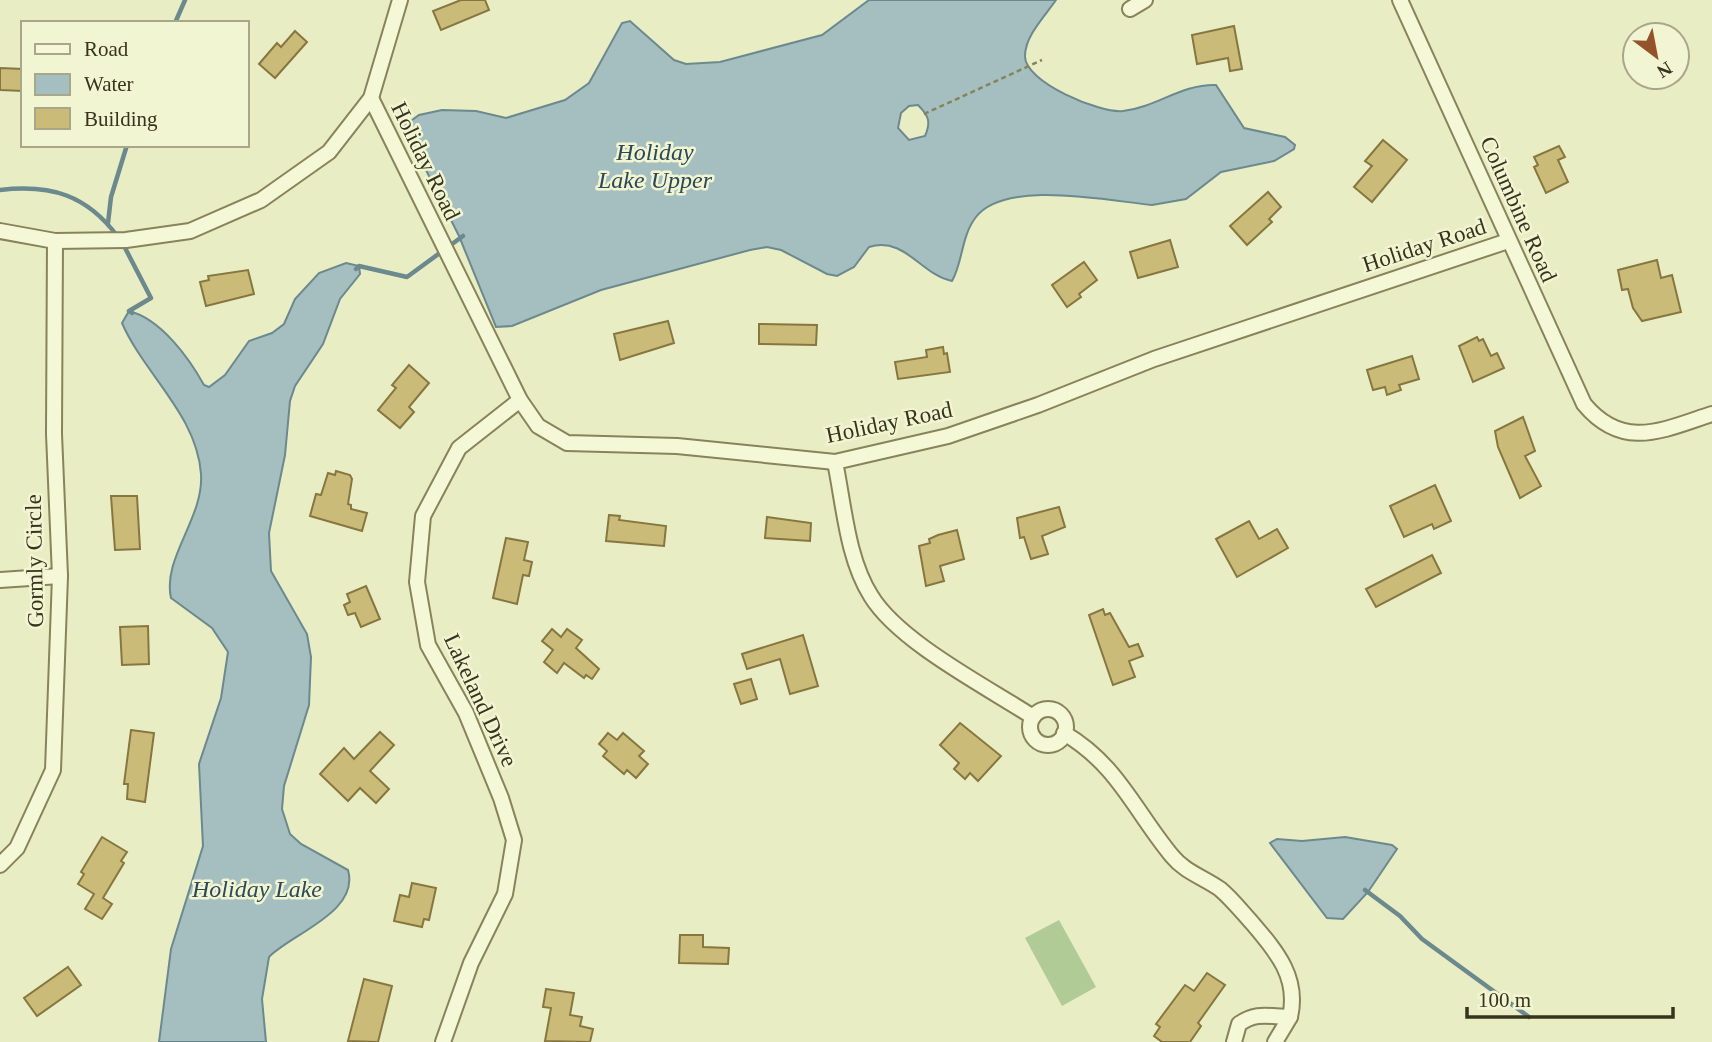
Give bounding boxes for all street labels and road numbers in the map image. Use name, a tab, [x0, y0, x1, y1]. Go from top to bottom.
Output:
street label: Holiday Road	[386, 98, 465, 225]
street label: Columbine Road	[1475, 133, 1562, 286]
street label: Holiday Road	[1359, 214, 1490, 277]
street label: Holiday Road	[824, 397, 955, 448]
street label: Gormly Circle	[21, 494, 48, 628]
street label: Lakeland Drive	[439, 630, 522, 771]

